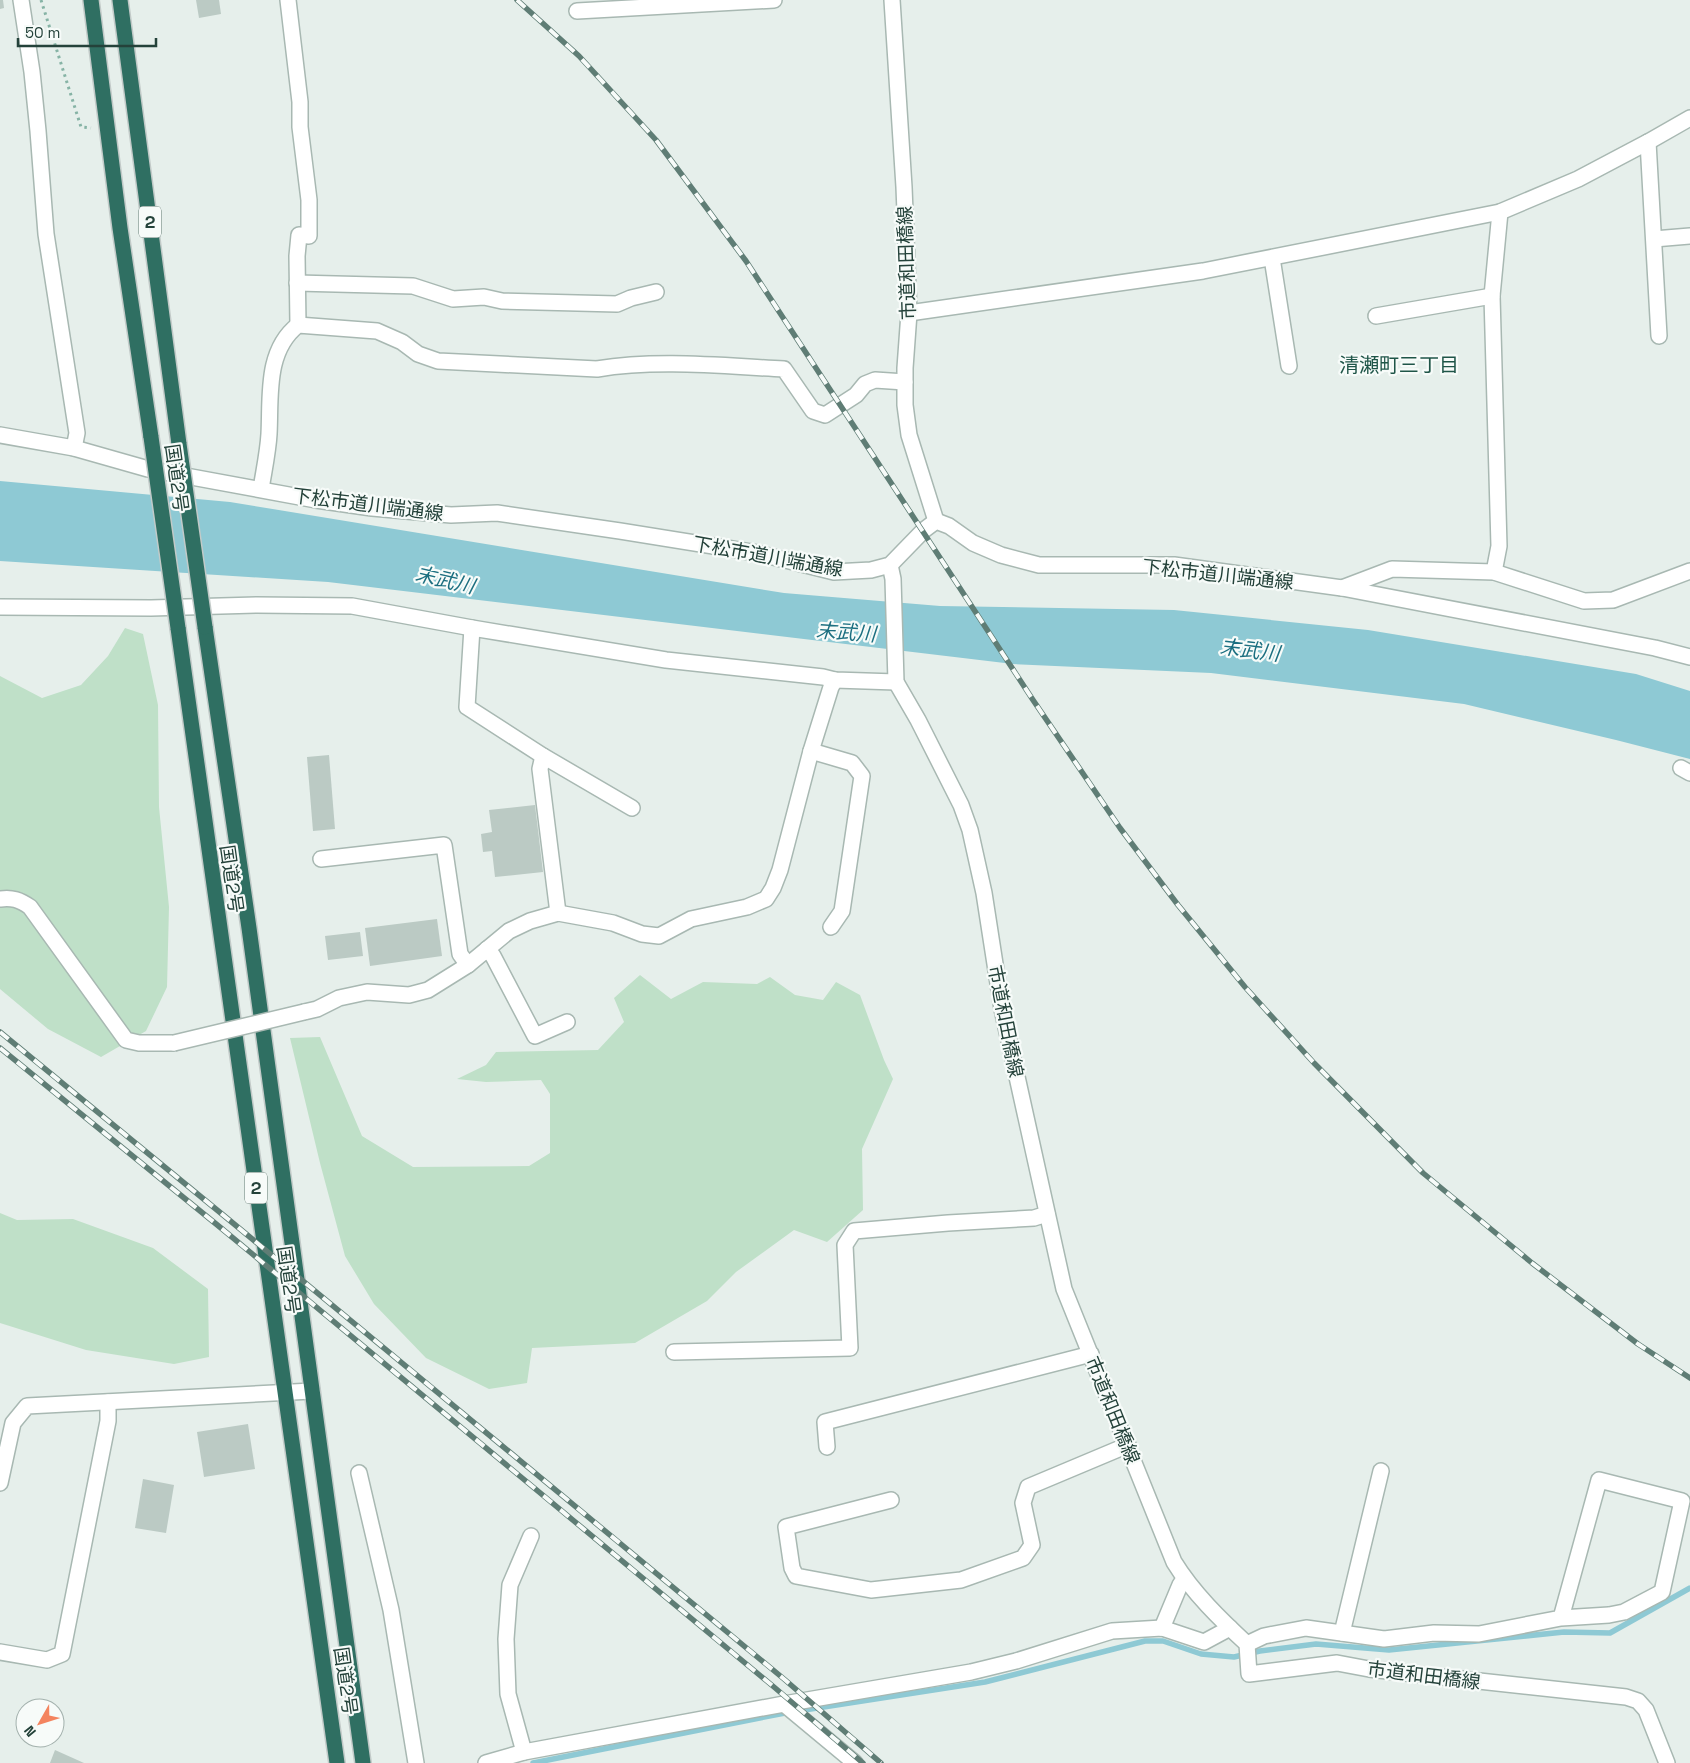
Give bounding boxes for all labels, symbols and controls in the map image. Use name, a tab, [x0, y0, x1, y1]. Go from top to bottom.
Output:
scale bar	[18, 15, 155, 47]
text: 50 m	[25, 23, 60, 42]
road number: 2	[139, 206, 161, 238]
street label: 市道和田橋線	[892, 206, 921, 320]
district label: 清瀬町三丁目	[1339, 352, 1459, 378]
street label: 国道2号	[159, 442, 194, 514]
street label: 下松市道川端通線	[291, 483, 445, 526]
street label: 下松市道川端通線	[691, 531, 845, 582]
street label: 下松市道川端通線	[1141, 554, 1295, 595]
water label: 末武川	[413, 561, 479, 600]
water label: 末武川	[815, 617, 879, 647]
water label: 末武川	[1219, 633, 1283, 667]
street label: 国道2号	[214, 843, 249, 915]
street label: 市道和田橋線	[982, 963, 1029, 1079]
road number: 2	[245, 1172, 267, 1204]
street label: 国道2号	[271, 1244, 306, 1316]
street label: 市道和田橋線	[1080, 1353, 1145, 1468]
street label: 国道2号	[328, 1645, 363, 1717]
street label: 市道和田橋線	[1366, 1656, 1482, 1695]
north arrow	[15, 1698, 65, 1748]
text: N	[20, 1722, 40, 1740]

